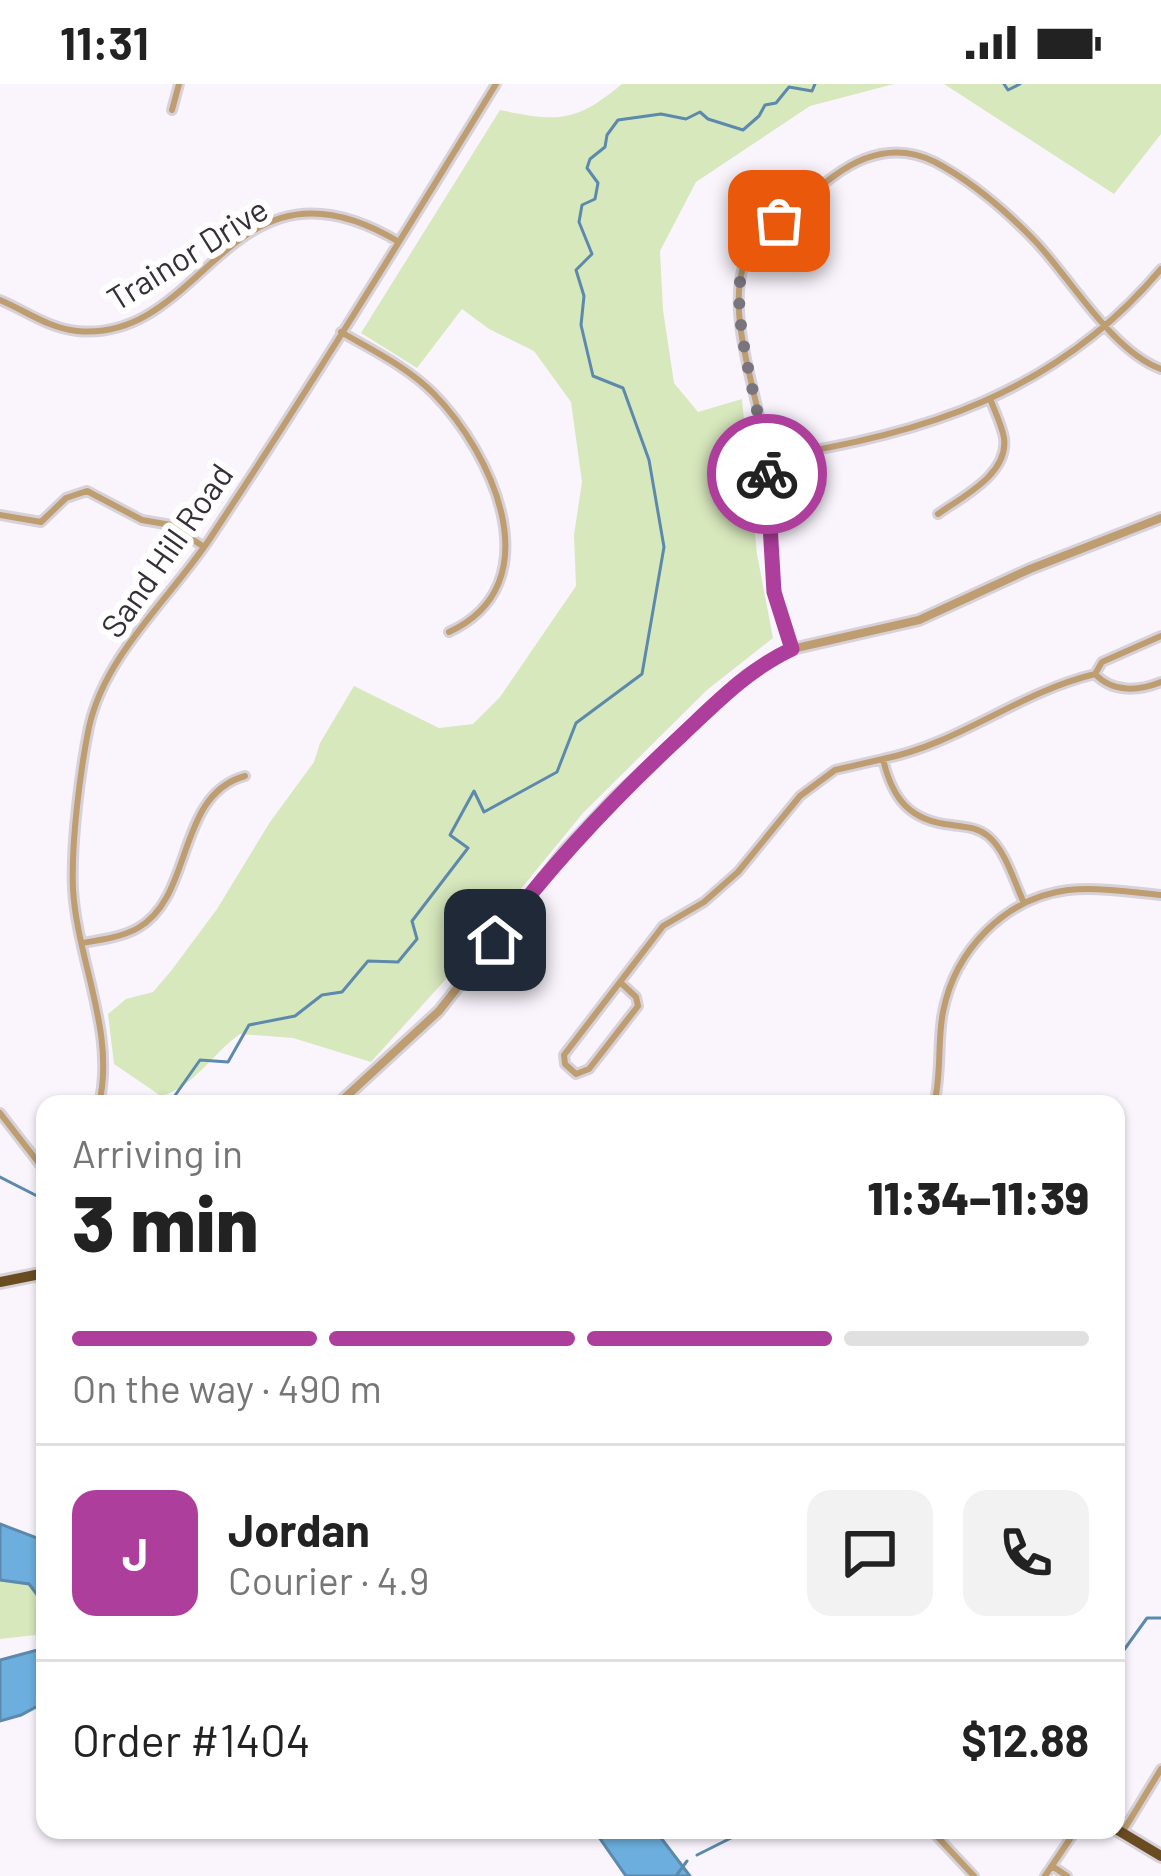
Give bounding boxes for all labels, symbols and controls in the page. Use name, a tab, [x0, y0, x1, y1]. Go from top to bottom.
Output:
text: 11:31	[60, 15, 149, 69]
pin	[728, 170, 830, 272]
street label: Trainor Drive	[99, 188, 275, 318]
icon: bag	[746, 188, 812, 254]
courier	[707, 414, 827, 534]
icon: bike	[734, 441, 800, 507]
street label: Sand Hill Road	[91, 455, 241, 645]
pin	[444, 889, 546, 991]
icon: home	[462, 907, 528, 973]
text: Arriving in	[72, 1129, 243, 1176]
text: 11:34–11:39	[867, 1170, 1089, 1224]
text: 3 min	[72, 1174, 259, 1268]
text: On the way · 490 m	[72, 1364, 382, 1411]
button: chat	[807, 1490, 933, 1616]
button: phone	[963, 1490, 1089, 1616]
text: Jordan	[228, 1502, 370, 1556]
text: J	[122, 1526, 148, 1580]
text: Courier · 4.9	[228, 1556, 429, 1603]
text: Order #1404	[72, 1712, 311, 1766]
text: $12.88	[961, 1712, 1089, 1766]

